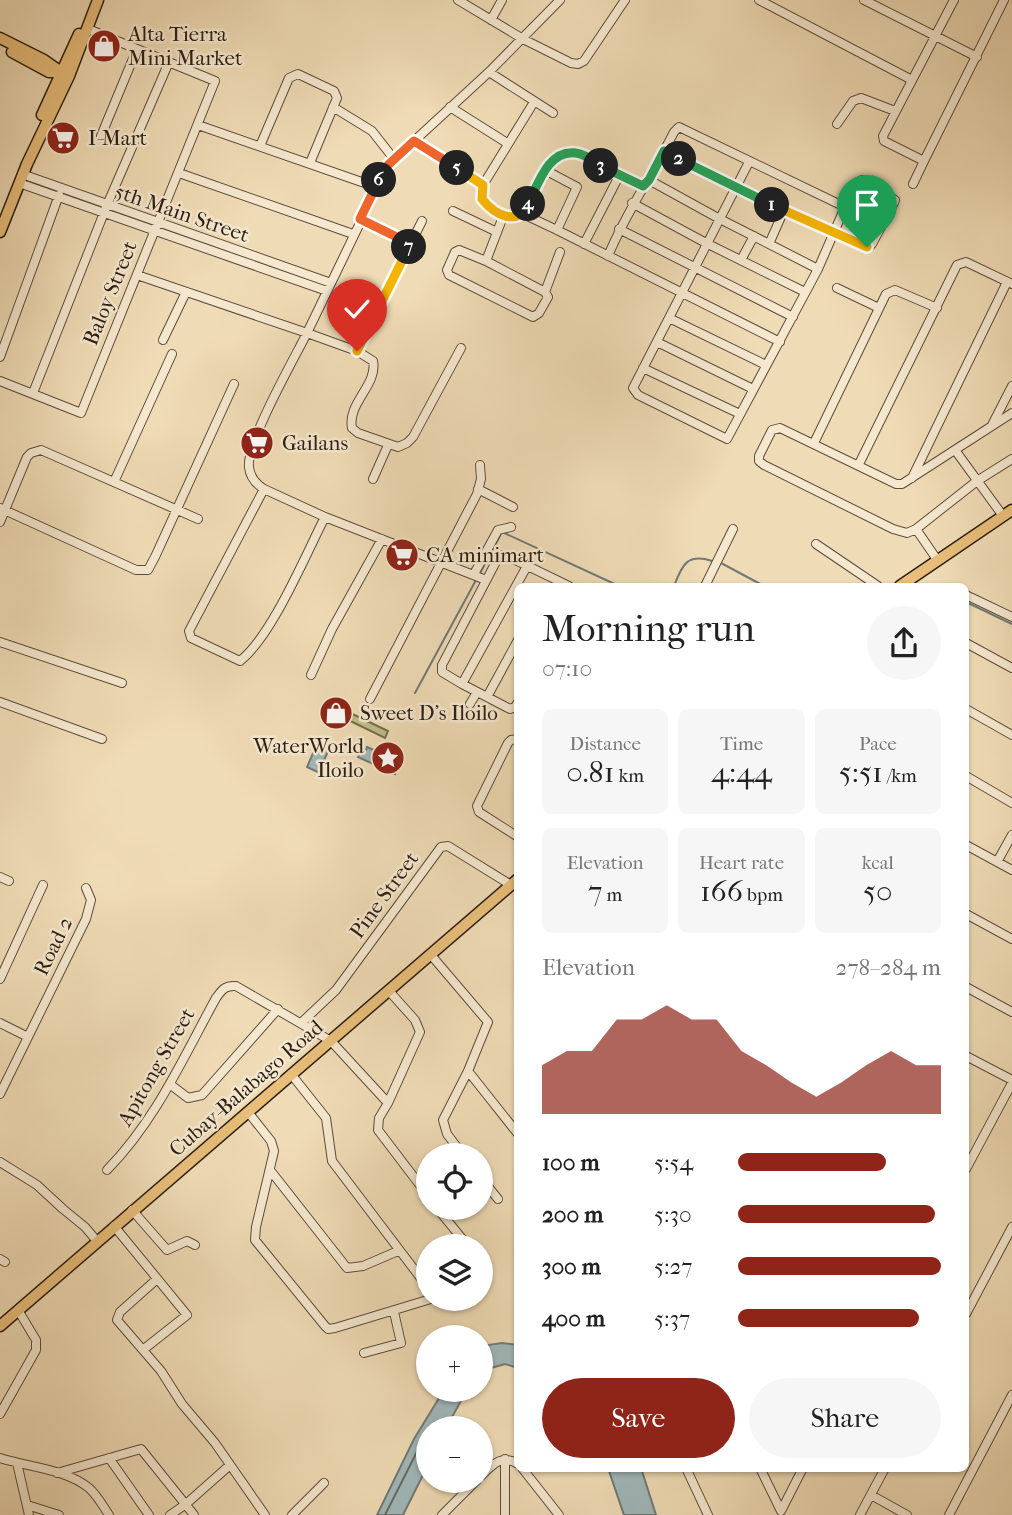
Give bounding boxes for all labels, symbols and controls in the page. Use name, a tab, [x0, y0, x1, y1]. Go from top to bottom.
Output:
place label: Alta Tierra Mini Market	[127, 22, 243, 70]
shop icon: Alta Tierra Mini Market	[85, 27, 123, 65]
supermarket icon: I-Mart	[44, 119, 82, 157]
place label: I-Mart	[88, 126, 148, 150]
pin: 2	[662, 142, 696, 176]
text: 2	[674, 147, 683, 169]
pin: 3	[584, 148, 618, 184]
pin: 5	[440, 150, 475, 186]
text: 3	[597, 154, 604, 176]
text: 5	[452, 156, 461, 178]
pin: 6	[362, 162, 396, 198]
text: 6	[373, 168, 384, 190]
pin	[837, 175, 897, 247]
street label: 5th Main Street	[112, 179, 253, 247]
pin: 4	[510, 186, 546, 222]
icon: arrive	[848, 186, 886, 224]
pin: 1	[754, 188, 790, 222]
text: 4	[522, 192, 533, 214]
text: 1	[768, 193, 775, 215]
pin: 7	[392, 230, 426, 264]
text: 7	[404, 235, 413, 257]
street label: Baloy Street	[78, 237, 142, 349]
pin	[327, 279, 387, 351]
icon: check	[338, 290, 376, 328]
supermarket icon: Gailans	[238, 424, 276, 462]
place label: Gailans	[282, 431, 348, 455]
supermarket icon: CA minimart	[383, 536, 421, 574]
place label: CA minimart	[426, 543, 545, 567]
text: Morning run	[542, 606, 755, 651]
button: share	[867, 606, 941, 680]
text: 07:10	[542, 655, 592, 682]
shop icon: Sweet D's Iloilo	[317, 694, 355, 732]
place label: Sweet D's Iloilo	[360, 701, 498, 725]
text: Distance	[569, 733, 641, 755]
text: Time	[720, 733, 763, 755]
text: Pace	[859, 733, 897, 755]
place label: WaterWorld Iloilo	[252, 734, 365, 782]
place icon: WaterWorld Iloilo	[369, 739, 407, 777]
text: 0.81	[566, 755, 614, 790]
text: 4:44	[711, 755, 772, 790]
text: 5:51	[839, 755, 883, 790]
text: km	[614, 765, 644, 787]
text: /km	[883, 765, 917, 787]
street label: Pine Street	[345, 847, 424, 943]
text: Elevation	[567, 852, 644, 874]
text: Heart rate	[699, 852, 784, 874]
text: kcal	[862, 852, 894, 874]
text: 7	[588, 874, 602, 909]
text: 166	[700, 874, 743, 909]
text: 50	[863, 874, 893, 909]
text: m	[602, 884, 622, 906]
text: bpm	[743, 884, 783, 906]
street label: Road 2	[29, 913, 77, 979]
text: Elevation	[542, 954, 635, 981]
text: 278–284 m	[836, 954, 941, 981]
street label: Apitong Street	[112, 1003, 200, 1131]
street label: Cubay-Balabago Road	[164, 1014, 328, 1161]
map controls	[416, 1143, 493, 1493]
button: locate	[416, 1143, 493, 1220]
text: 100 m	[542, 1149, 600, 1176]
text: 5:54	[654, 1149, 693, 1176]
text: 200 m	[542, 1201, 603, 1228]
text: 5:30	[654, 1201, 692, 1228]
button: layers	[416, 1234, 493, 1311]
text: 300 m	[542, 1253, 601, 1280]
text: 5:27	[654, 1253, 692, 1280]
text: 400 m	[542, 1305, 605, 1332]
text: 5:37	[654, 1305, 690, 1332]
button: +	[416, 1325, 493, 1402]
button: Save	[542, 1378, 735, 1458]
button: Share	[749, 1378, 941, 1458]
button: −	[416, 1416, 493, 1493]

